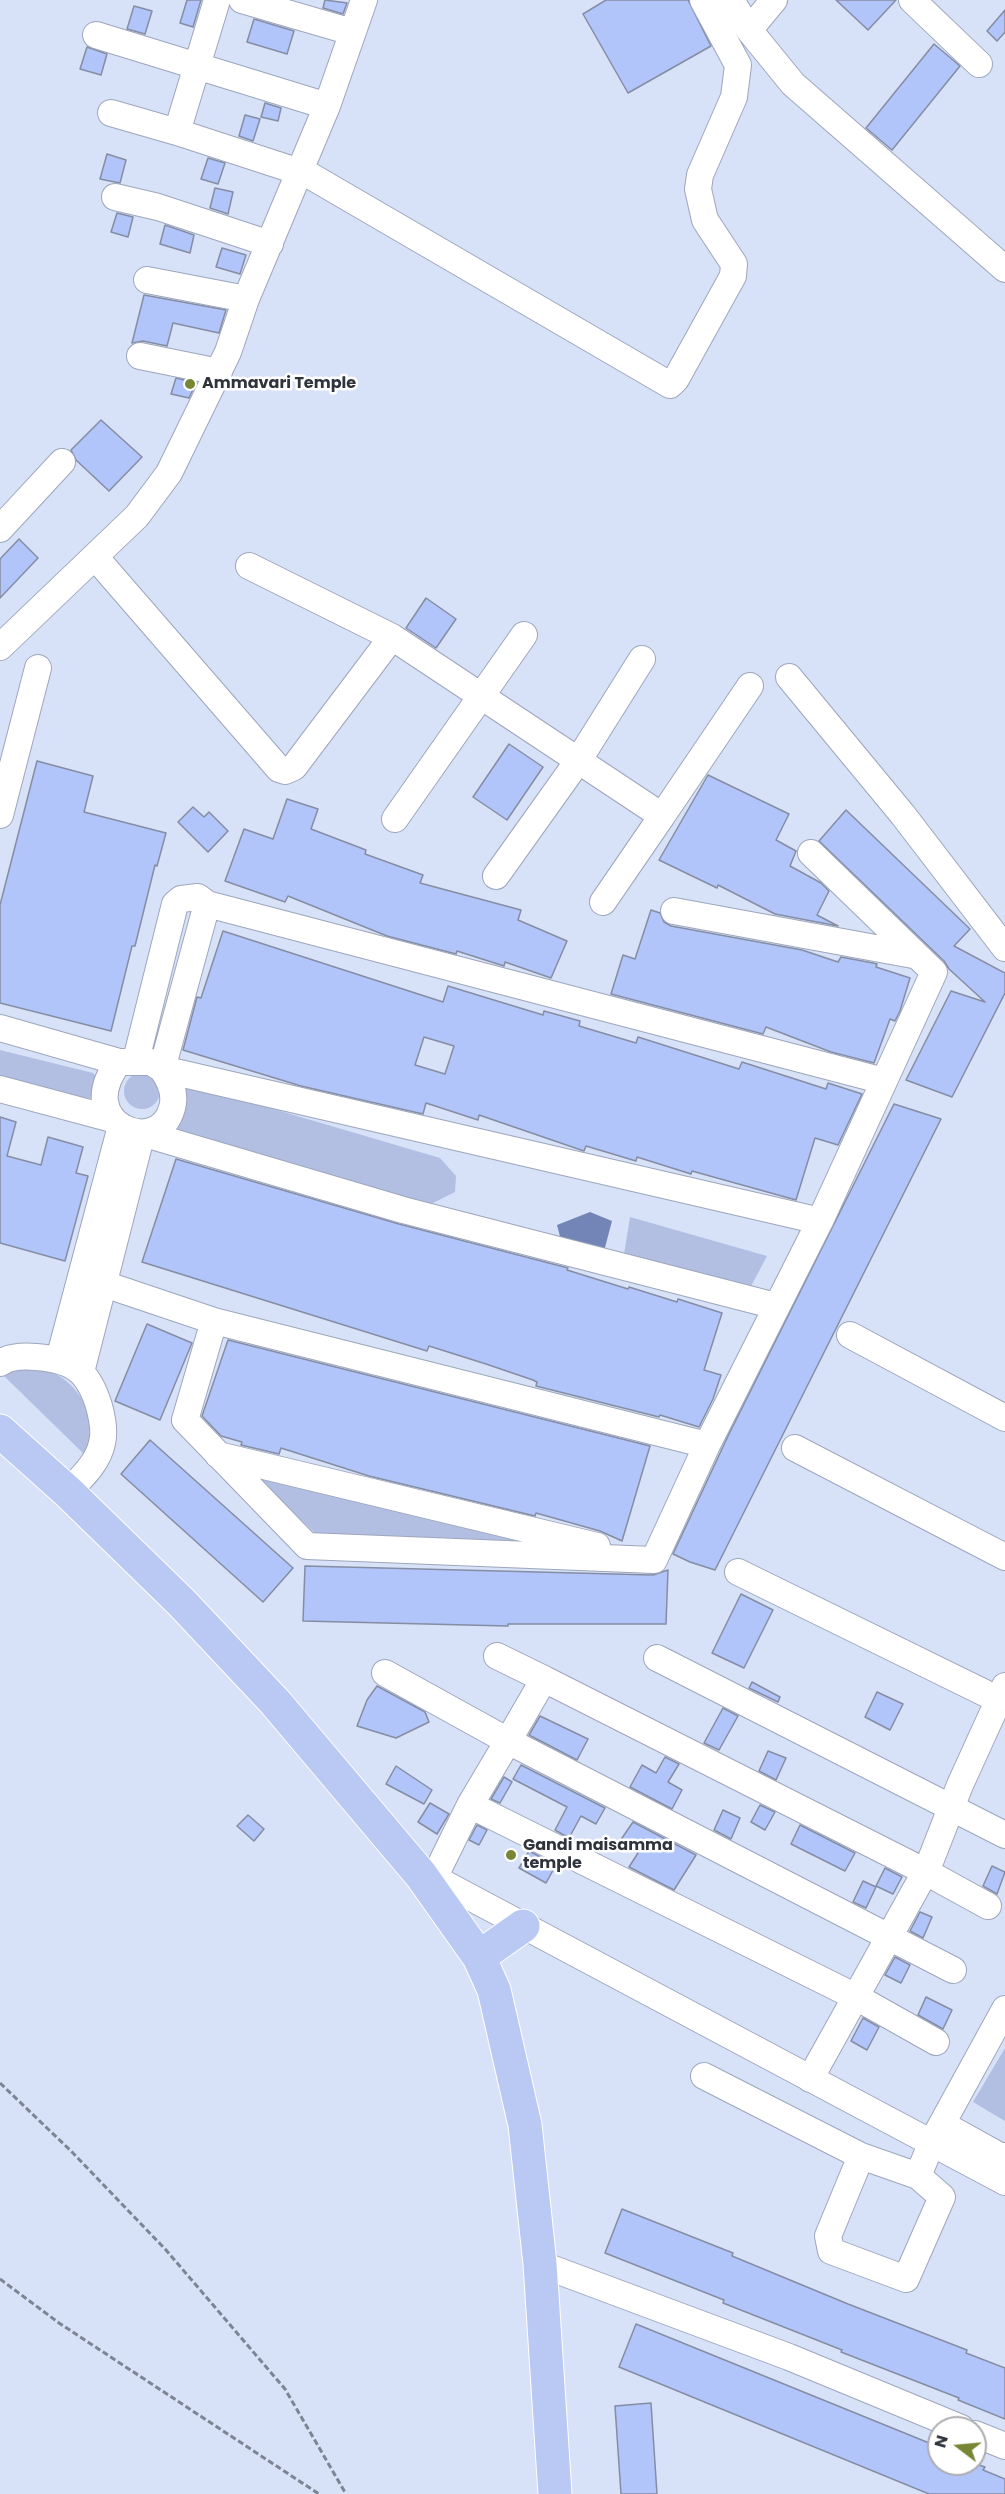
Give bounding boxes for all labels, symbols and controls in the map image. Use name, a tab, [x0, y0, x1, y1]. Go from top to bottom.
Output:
place label: Ammavari Temple	[202, 374, 356, 394]
marker: Ammavari Temple	[183, 377, 197, 391]
place label: Gandi maisamma temple	[523, 1836, 673, 1874]
marker: Gandi maisamma temple	[504, 1848, 518, 1862]
north arrow	[927, 2416, 987, 2476]
text: N	[928, 2432, 954, 2450]

